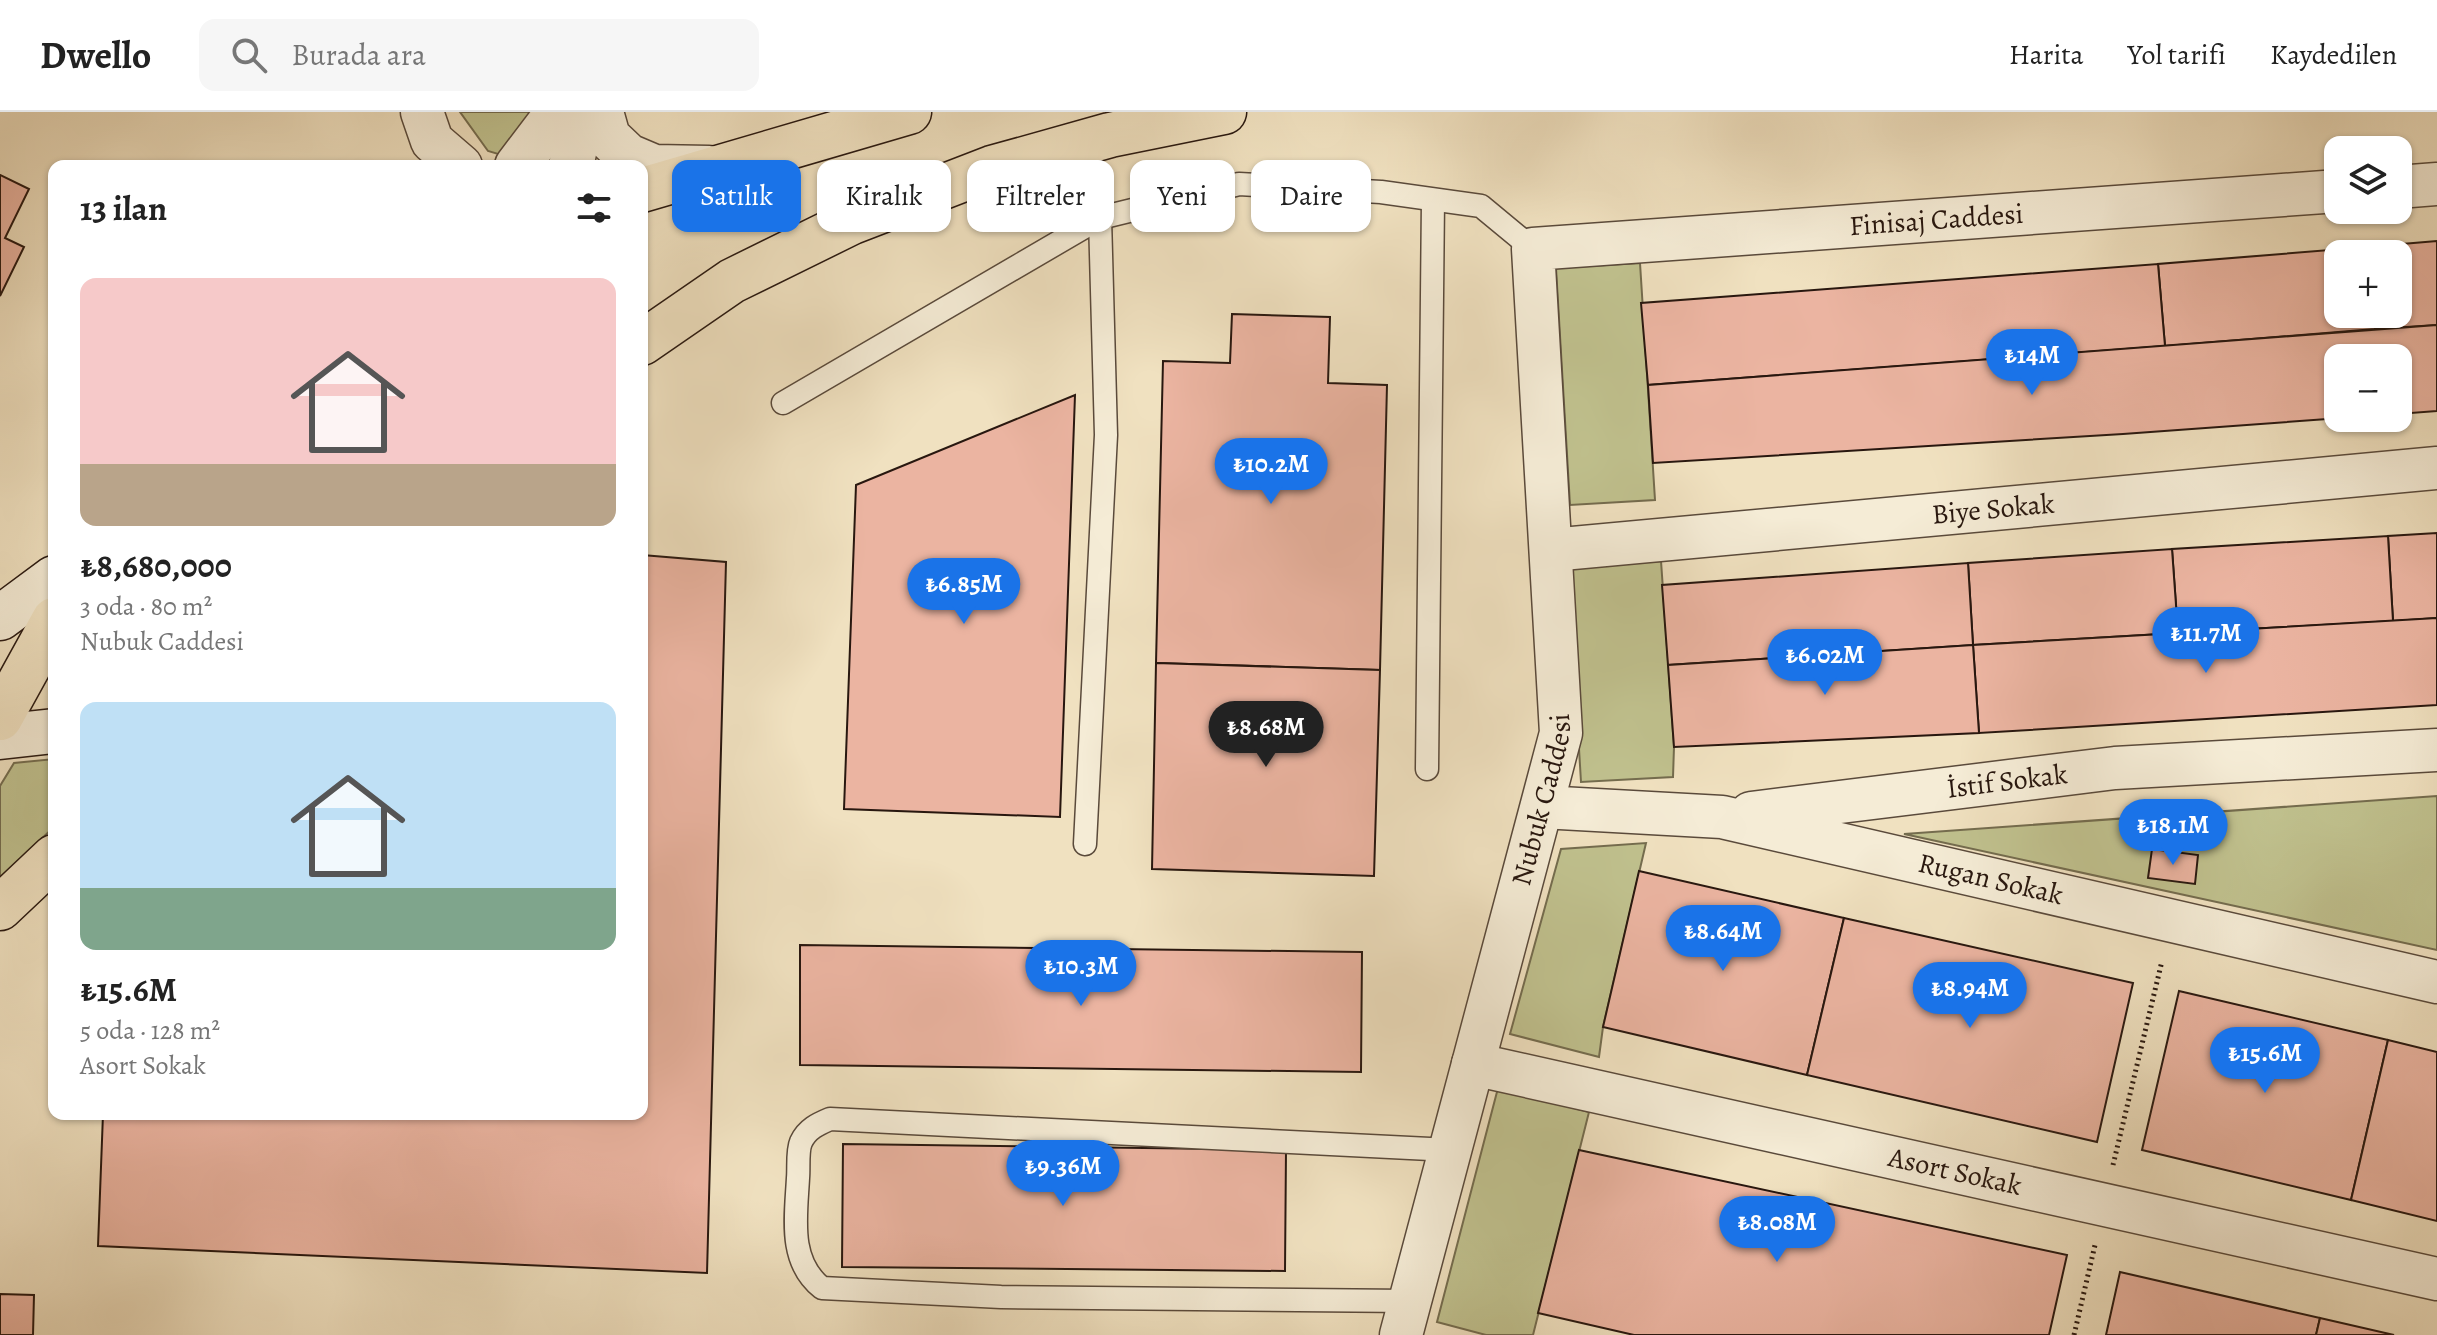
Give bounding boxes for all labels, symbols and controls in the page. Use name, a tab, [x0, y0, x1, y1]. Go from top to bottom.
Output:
search box	[199, 19, 759, 91]
text: Dwello	[40, 29, 151, 81]
icon: search	[227, 33, 271, 77]
text: Burada ara	[291, 35, 426, 75]
text: Harita	[2009, 36, 2084, 74]
text: Yol tarifi	[2128, 36, 2226, 74]
text: Kaydedilen	[2270, 36, 2397, 74]
map controls	[2324, 136, 2412, 432]
button: layers	[2324, 136, 2412, 224]
chip: Satılık	[672, 160, 801, 232]
chip: Kiralık	[817, 160, 951, 232]
chip: Filtreler	[967, 160, 1114, 232]
chip: Yeni	[1130, 160, 1235, 232]
chip: Daire	[1251, 160, 1371, 232]
text: 13 ilan	[80, 185, 167, 232]
icon: filters	[572, 186, 616, 230]
street label: Finisaj Caddesi	[1848, 195, 2025, 245]
button: +	[2324, 240, 2412, 328]
pin: ₺14M	[1985, 329, 2079, 397]
icon: home	[276, 330, 420, 474]
text: ₺14M	[2004, 337, 2060, 372]
button: −	[2324, 344, 2412, 432]
pin: ₺10.2M	[1206, 438, 1336, 506]
text: ₺10.2M	[1233, 446, 1309, 481]
street label: Biye Sokak	[1930, 484, 2056, 534]
text: ₺8,680,000	[80, 542, 232, 589]
pin: ₺6.85M	[899, 558, 1029, 626]
text: ₺6.85M	[925, 566, 1003, 601]
text: 3 oda · 80 m²	[80, 589, 212, 624]
pin: ₺11.7M	[2141, 607, 2271, 675]
text: ₺11.7M	[2170, 615, 2242, 650]
text: Nubuk Caddesi	[80, 624, 244, 659]
pin: ₺6.02M	[1760, 629, 1890, 697]
text: ₺6.02M	[1785, 637, 1865, 672]
pin: ₺8.68M	[1201, 701, 1331, 769]
text: ₺8.68M	[1227, 709, 1305, 744]
street label: Nubuk Caddesi	[1502, 713, 1580, 890]
icon: home	[276, 754, 420, 898]
street label: İstif Sokak	[1944, 755, 2070, 808]
pin: ₺18.1M	[2108, 799, 2238, 867]
text: ₺18.1M	[2137, 807, 2209, 842]
street label: Rugan Sokak	[1914, 844, 2067, 914]
pin: ₺8.64M	[1658, 905, 1788, 973]
text: ₺8.64M	[1684, 913, 1762, 948]
pin: ₺10.3M	[1016, 940, 1146, 1008]
text: ₺10.3M	[1043, 948, 1119, 983]
pin: ₺8.94M	[1905, 962, 2035, 1030]
text: ₺15.6M	[80, 966, 177, 1013]
text: ₺8.94M	[1931, 970, 2009, 1005]
text: 5 oda · 128 m²	[80, 1013, 220, 1048]
pin: ₺15.6M	[2200, 1027, 2330, 1095]
text: ₺15.6M	[2228, 1035, 2302, 1070]
text: Asort Sokak	[80, 1048, 206, 1083]
street label: Asort Sokak	[1884, 1138, 2026, 1205]
pin: ₺9.36M	[998, 1140, 1128, 1208]
text: ₺9.36M	[1024, 1148, 1102, 1183]
pin: ₺8.08M	[1712, 1196, 1842, 1264]
text: ₺8.08M	[1737, 1204, 1817, 1239]

